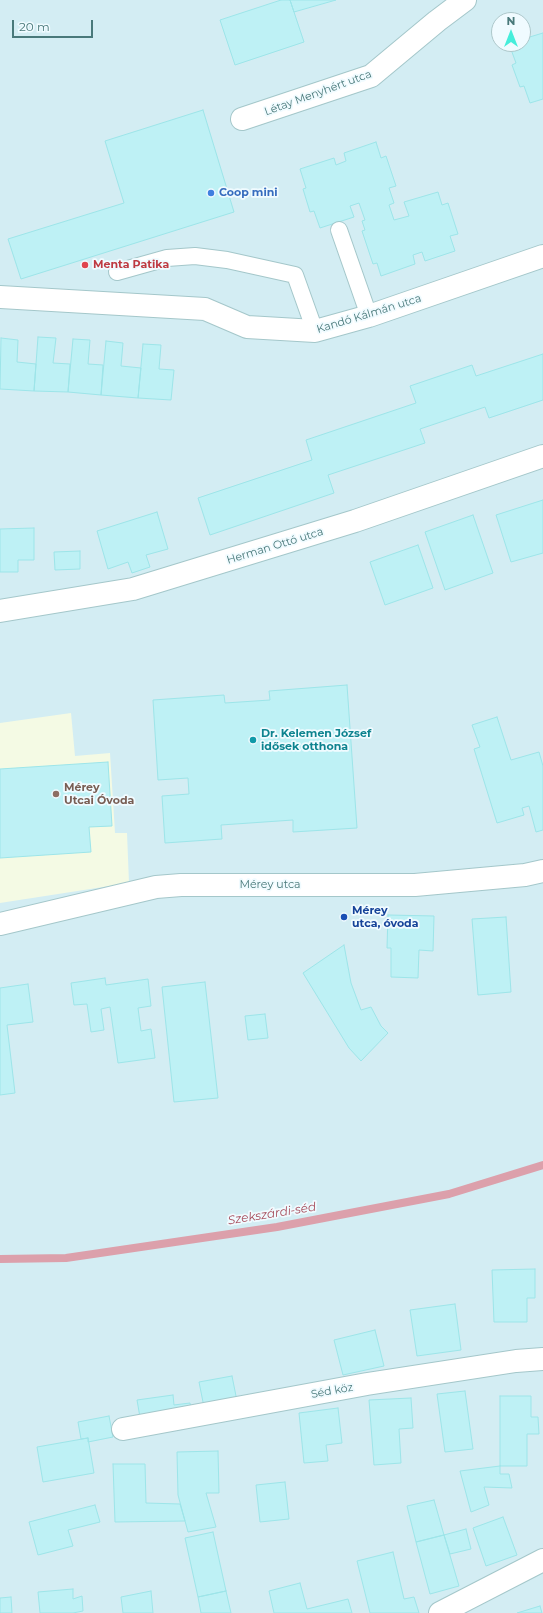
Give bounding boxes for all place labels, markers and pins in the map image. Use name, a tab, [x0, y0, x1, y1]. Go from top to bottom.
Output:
place label: Coop mini	[219, 186, 278, 200]
marker: Coop mini	[206, 188, 216, 198]
place label: Menta Patika	[93, 258, 169, 272]
marker: Menta Patika	[80, 260, 90, 270]
place label: Dr. Kelemen József idősek otthona	[261, 727, 371, 753]
marker: Dr. Kelemen József idősek otthona	[248, 735, 258, 745]
place label: Mérey Utcai Óvoda	[64, 781, 134, 807]
marker: Mérey Utcai Óvoda	[51, 789, 61, 799]
place label: Mérey utca, óvoda	[352, 904, 418, 930]
marker: Mérey utca, óvoda	[339, 912, 349, 922]

